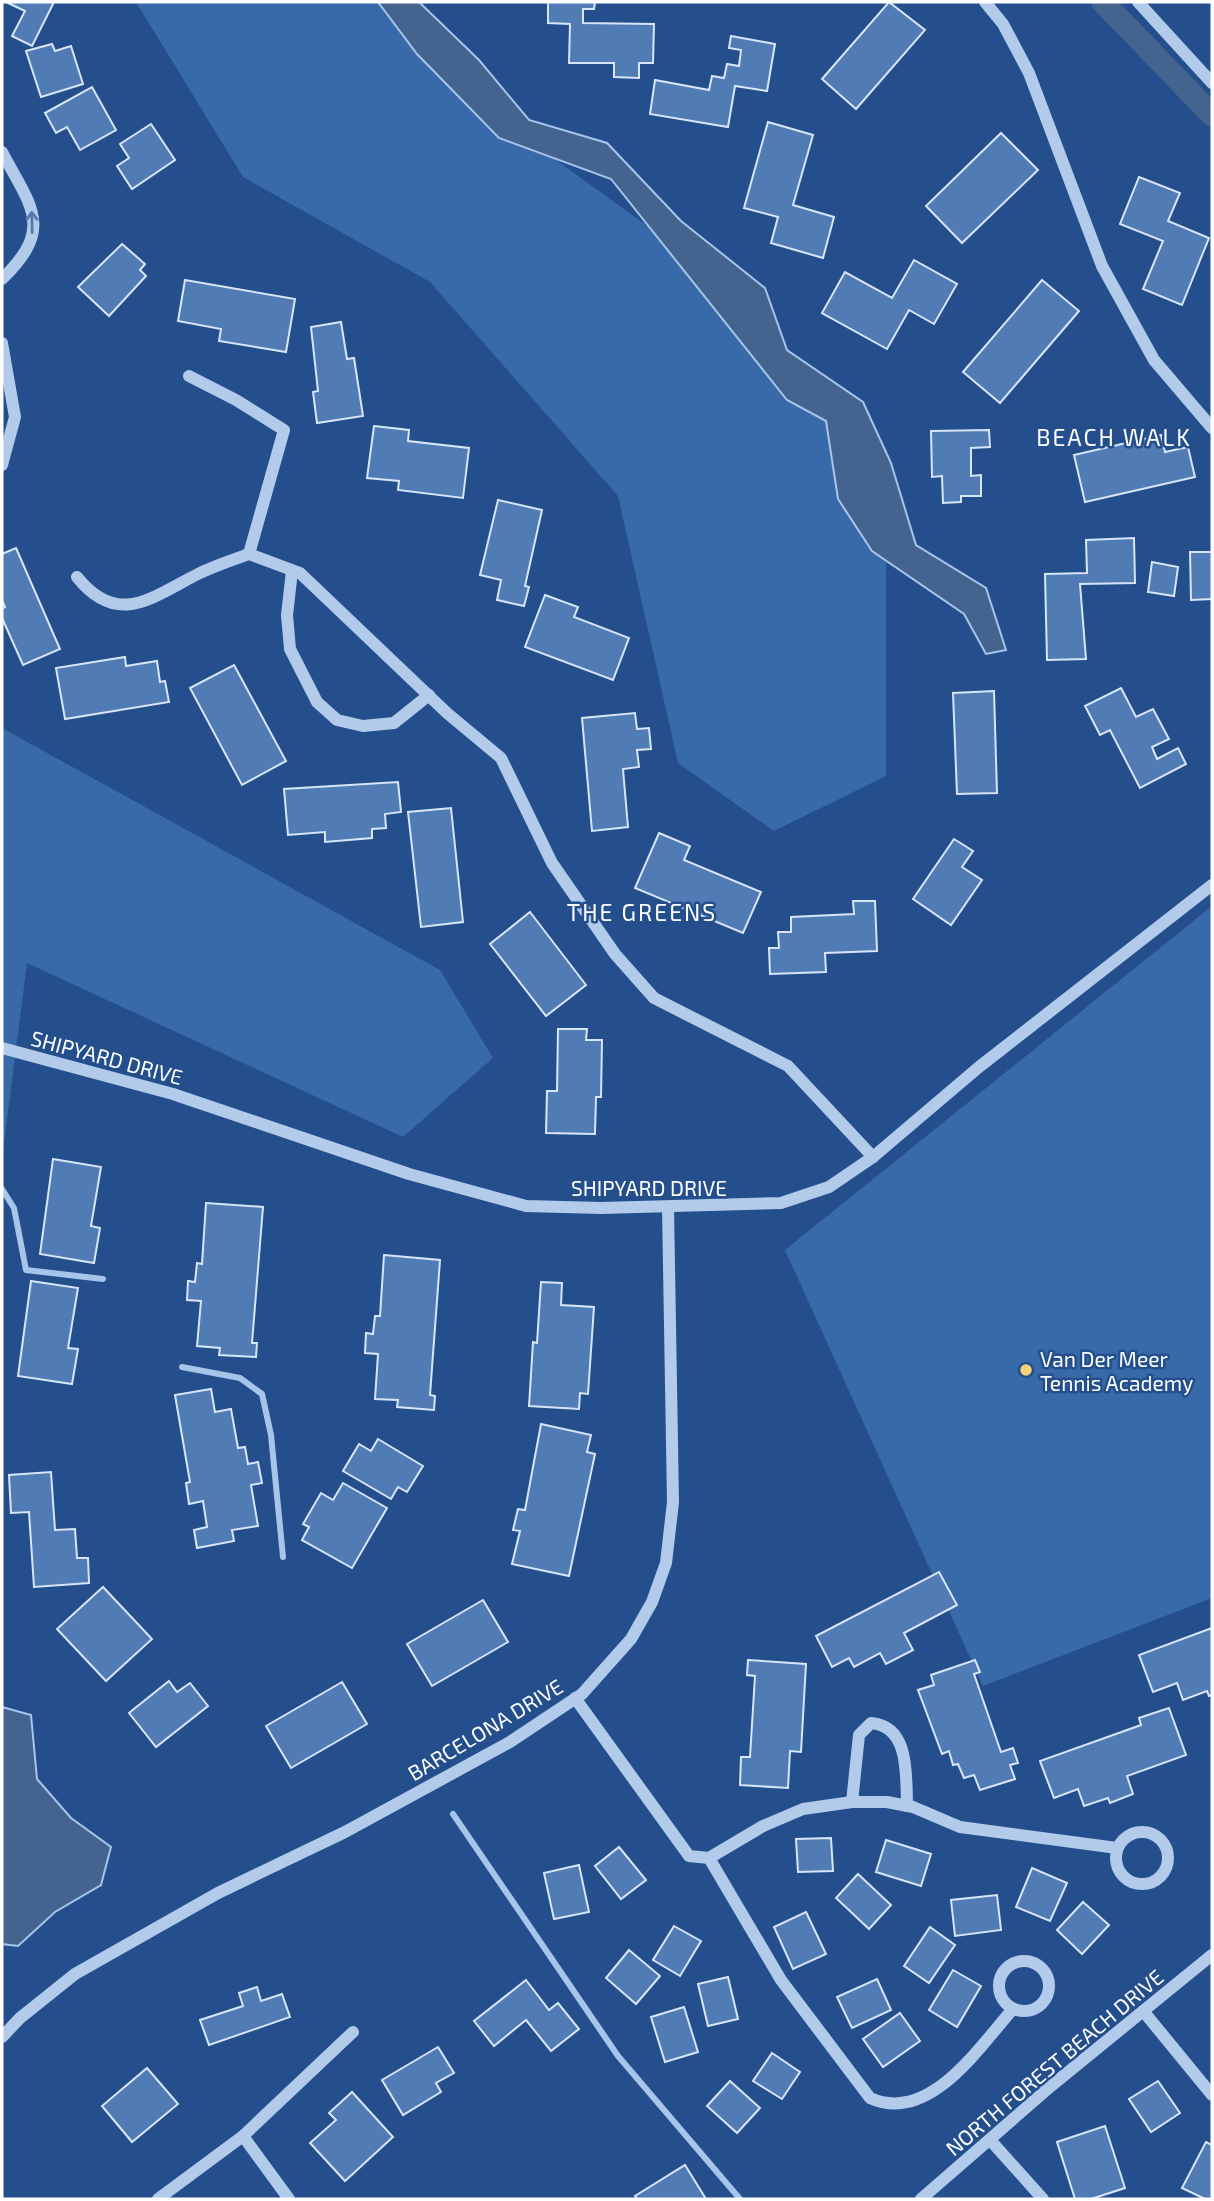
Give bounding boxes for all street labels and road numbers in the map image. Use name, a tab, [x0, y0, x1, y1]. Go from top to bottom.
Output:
street label: SHIPYARD DRIVE	[28, 1025, 186, 1089]
street label: SHIPYARD DRIVE	[571, 1175, 727, 1200]
street label: BARCELONA DRIVE	[403, 1673, 567, 1785]
street label: NORTH FOREST BEACH DRIVE	[940, 1964, 1168, 2160]

